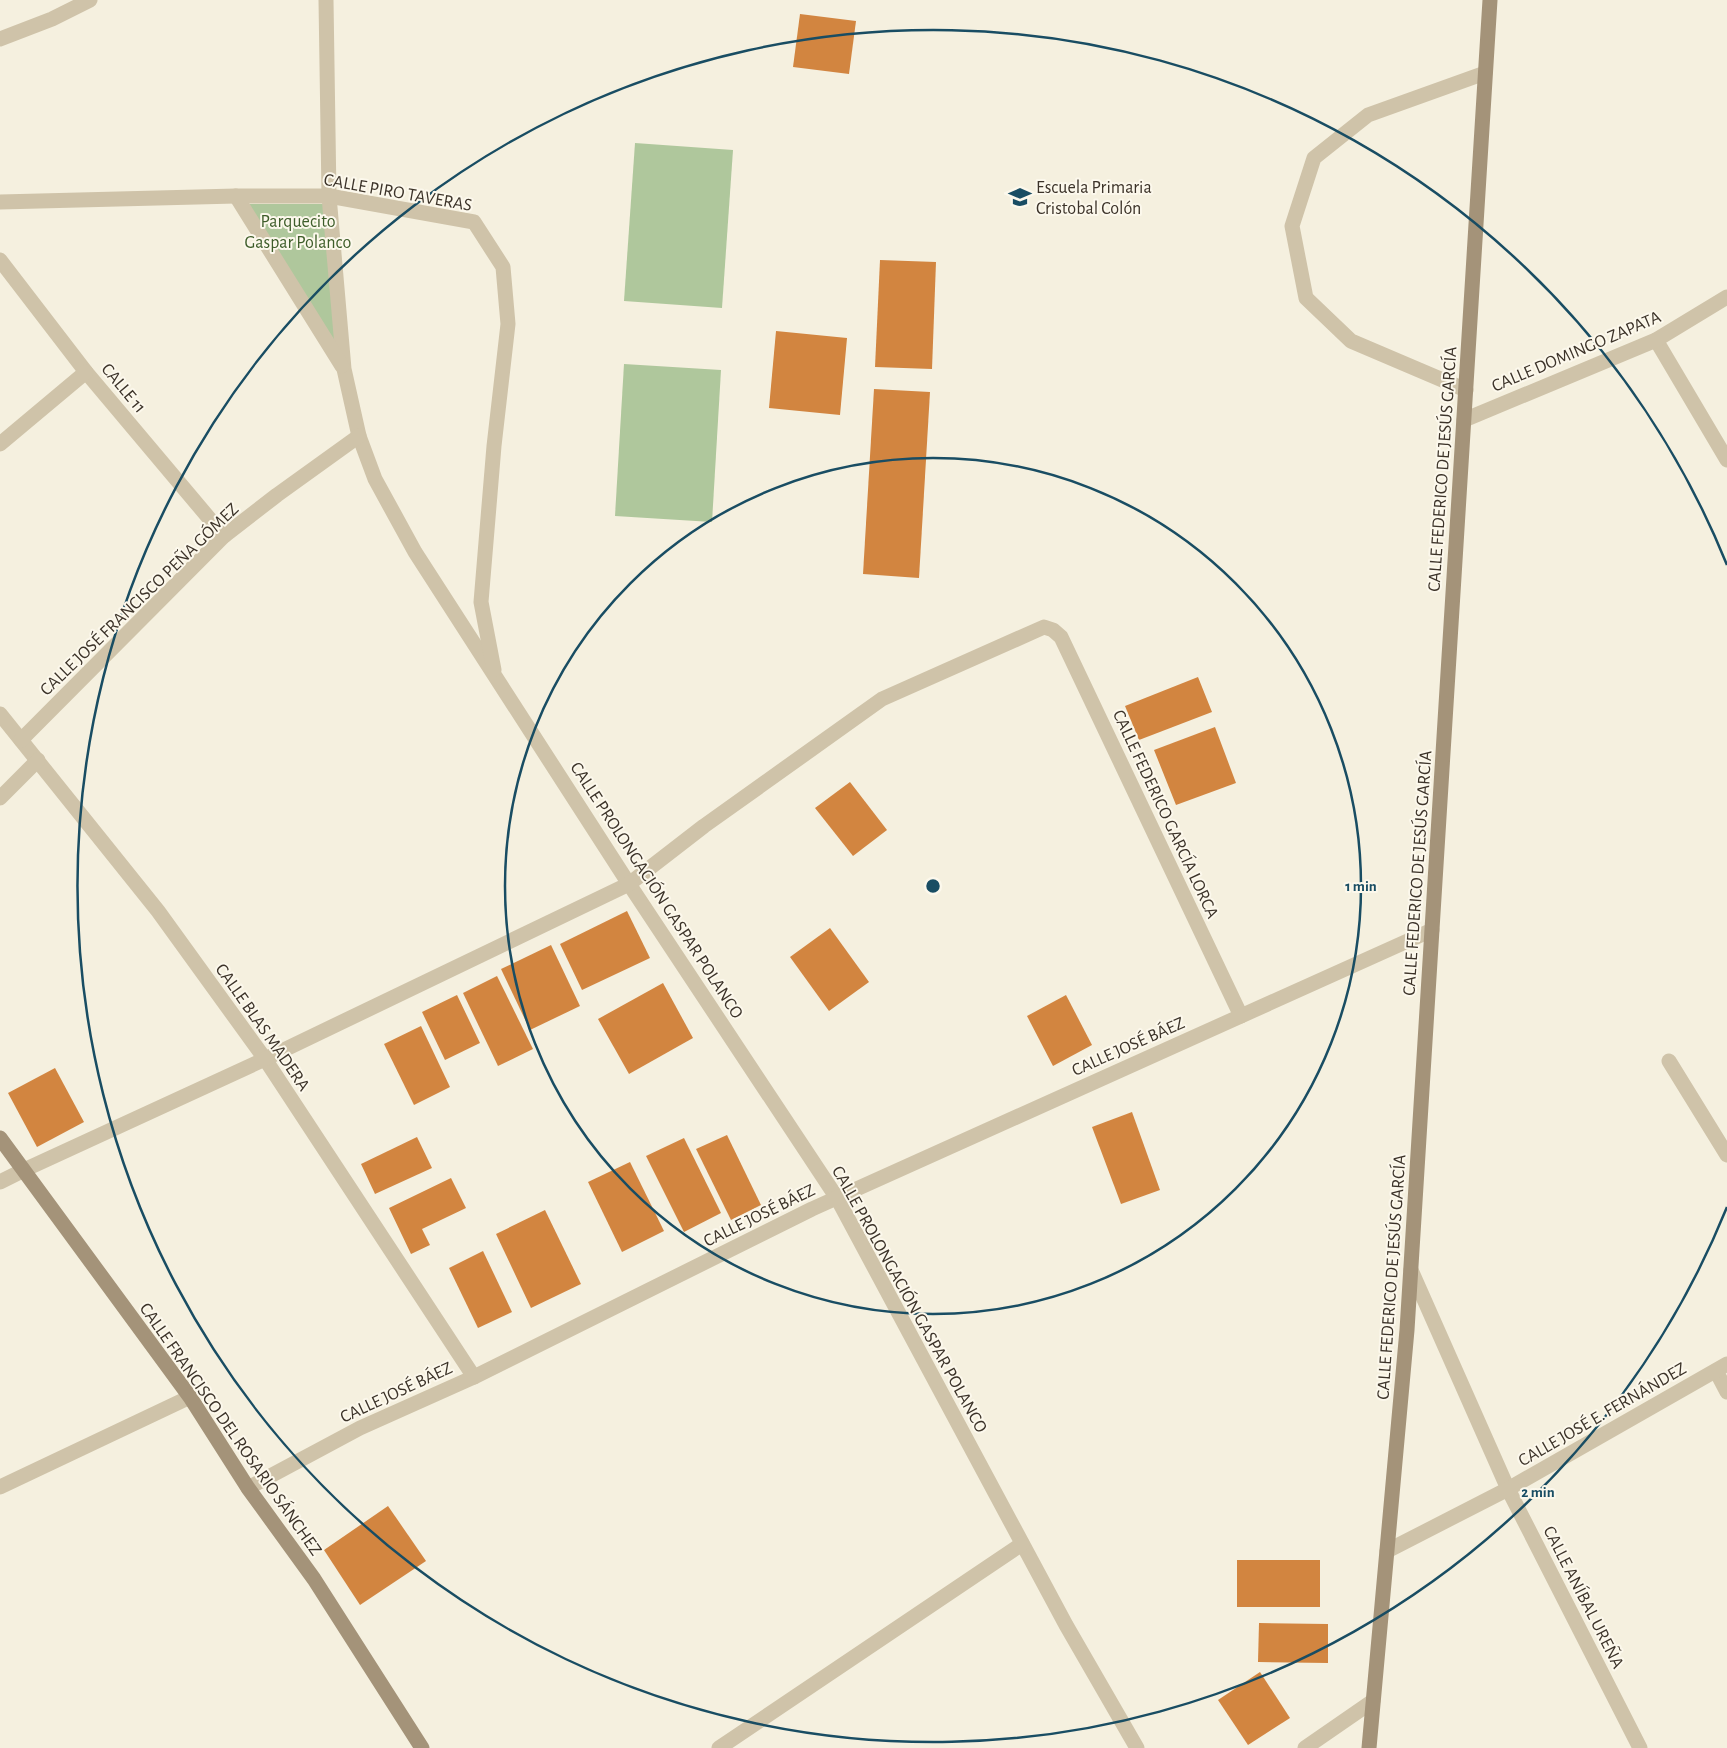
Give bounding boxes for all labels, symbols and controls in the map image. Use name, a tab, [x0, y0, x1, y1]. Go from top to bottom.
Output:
street label: CALLE PIRO TAVERAS	[322, 171, 473, 215]
place label: Escuela Primaria Cristobal Colón	[1036, 179, 1152, 218]
school or university icon: Escuela Primaria Cristobal Colón	[1007, 184, 1033, 210]
park label: Parquecito Gaspar Polanco	[245, 213, 352, 252]
street label: CALLE DOMINGO ZAPATA	[1489, 308, 1664, 396]
street label: CALLE FEDERICO DE JESÚS GARCÍA	[1422, 345, 1461, 592]
street label: CALLE 11	[97, 360, 149, 417]
street label: CALLE JOSÉ FRANCISCO PEÑA GÓMEZ	[35, 498, 242, 699]
street label: CALLE FEDERICO GARCÍA LORCA	[1109, 706, 1224, 922]
street label: CALLE FEDERICO DE JESÚS GARCÍA	[1397, 749, 1436, 996]
street label: CALLE PROLONGACIÓN GASPAR POLANCO	[566, 757, 748, 1022]
centre of rings	[924, 877, 942, 895]
text: 1 min	[1345, 879, 1377, 894]
street label: CALLE BLAS MADERA	[212, 961, 313, 1095]
street label: CALLE JOSÉ BÁEZ	[1068, 1011, 1188, 1080]
street label: CALLE FEDERICO DE JESÚS GARCÍA	[1371, 1153, 1410, 1400]
street label: CALLE PROLONGACIÓN GASPAR POLANCO	[828, 1162, 993, 1436]
street label: CALLE JOSÉ BÁEZ	[700, 1178, 818, 1251]
street label: CALLE FRANCISCO DEL ROSARIO SÁNCHEZ	[136, 1298, 327, 1559]
street label: CALLE JOSÉ BÁEZ	[336, 1356, 455, 1427]
street label: CALLE JOSÉ E. FERNÁNDEZ	[1514, 1357, 1689, 1470]
text: 2 min	[1521, 1485, 1555, 1500]
street label: CALLE ANÍBAL UREÑA	[1539, 1522, 1630, 1672]

